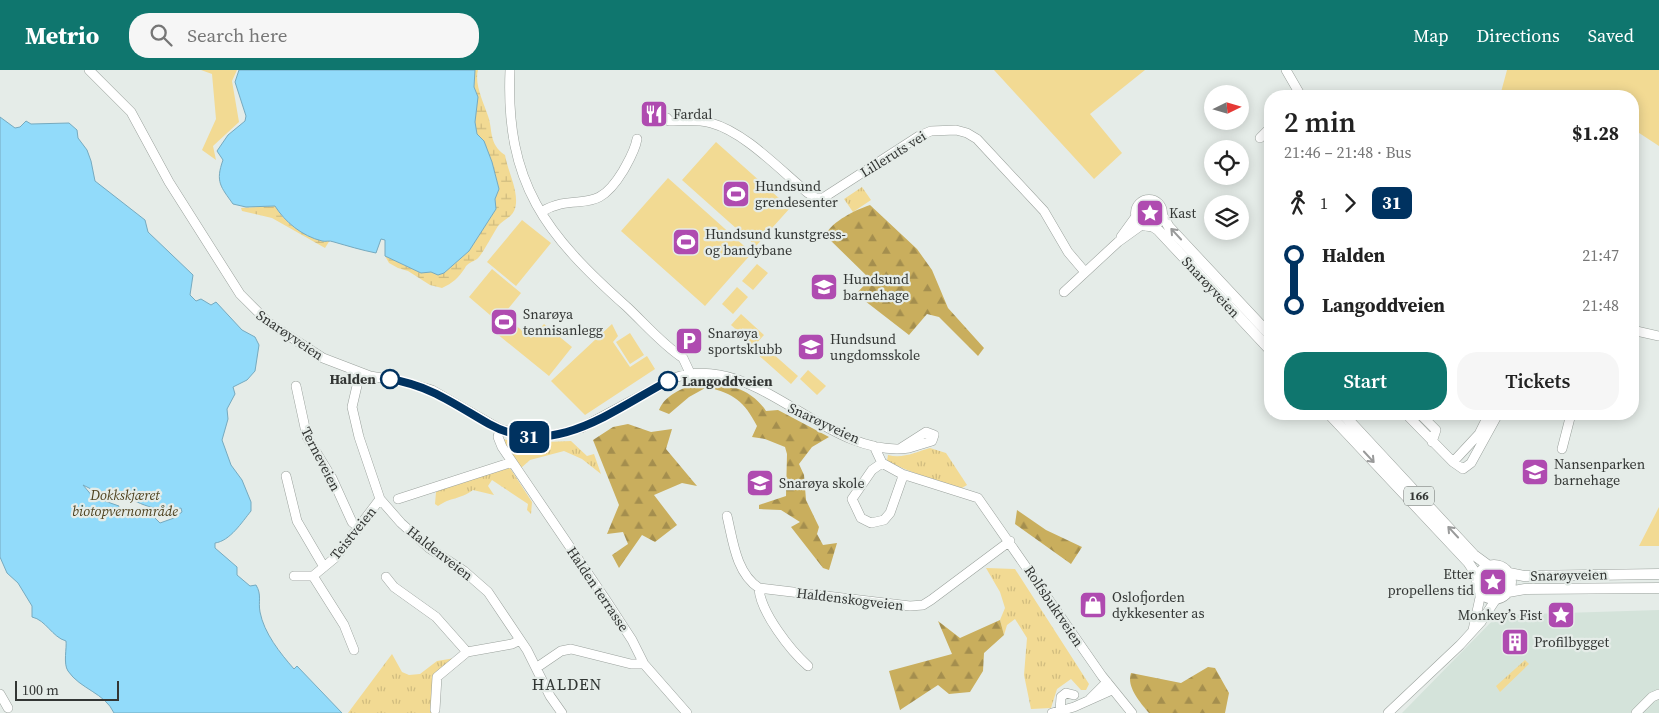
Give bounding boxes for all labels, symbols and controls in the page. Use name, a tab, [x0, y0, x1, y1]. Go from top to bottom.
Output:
search box	[129, 13, 479, 58]
text: Metrio	[25, 19, 99, 52]
icon: search	[147, 21, 175, 49]
text: Search here	[187, 22, 287, 48]
text: Map	[1413, 23, 1449, 48]
text: Directions	[1477, 23, 1560, 48]
text: Saved	[1588, 23, 1634, 48]
north arrow	[1204, 85, 1249, 130]
map controls	[1204, 85, 1249, 240]
restaurant icon: Fardal	[639, 99, 669, 129]
text: 2 min	[1284, 103, 1356, 141]
place label: Fardal	[673, 104, 712, 124]
text: $1.28	[1572, 120, 1619, 146]
street label: Lilleruts vei	[856, 126, 930, 182]
button: locate	[1204, 140, 1249, 185]
text: 21:46 – 21:48 · Bus	[1284, 141, 1412, 163]
place label: Hundsund grendesenter	[755, 176, 838, 212]
sports icon: Hundsund grendesenter	[721, 179, 751, 209]
icon: walk	[1284, 189, 1312, 217]
icon: forward	[1336, 189, 1364, 217]
text: 31	[1382, 190, 1402, 215]
text: 1	[1320, 192, 1328, 214]
button: layers	[1204, 195, 1249, 240]
place icon: Kast	[1135, 198, 1165, 228]
place label: Kast	[1169, 203, 1196, 223]
place label: Hundsund kunstgress- og bandybane	[705, 224, 846, 260]
sports icon: Hundsund kunstgress- og bandybane	[671, 227, 701, 257]
one-way arrow	[1170, 228, 1182, 241]
text: Halden	[1322, 242, 1385, 268]
text: 21:47	[1582, 244, 1619, 266]
street label: Snarøyveien	[1177, 252, 1245, 322]
place label: Hundsund barnehage	[843, 269, 909, 305]
school or university icon: Hundsund barnehage	[809, 272, 839, 302]
text: Langoddveien	[1322, 292, 1445, 318]
text: 21:48	[1582, 294, 1619, 316]
place label: Snarøya tennisanlegg	[523, 304, 603, 340]
street label: Snarøyveien	[252, 305, 328, 365]
sports icon: Snarøya tennisanlegg	[489, 307, 519, 337]
place label: Snarøya sportsklubb	[708, 323, 782, 359]
parking icon: Snarøya sportsklubb	[674, 326, 704, 356]
place label: Hundsund ungdomsskole	[830, 329, 920, 365]
school or university icon: Hundsund ungdomsskole	[796, 332, 826, 362]
button: Start	[1284, 352, 1447, 410]
button: Tickets	[1457, 352, 1619, 410]
place label: Halden	[329, 369, 376, 389]
marker: Halden	[380, 369, 400, 389]
marker: Langoddveien	[658, 371, 678, 391]
place label: Langoddveien	[682, 371, 773, 391]
street label: Snarøyveien	[785, 398, 864, 449]
line badge: 31	[506, 421, 552, 453]
street label: Terneveien	[296, 423, 346, 495]
text: 31	[519, 424, 539, 449]
one-way arrow	[1364, 450, 1375, 463]
place label: Nansenparken barnehage	[1554, 454, 1646, 490]
school or university icon: Nansenparken barnehage	[1520, 457, 1550, 487]
school or university icon: Snarøya skole	[745, 468, 775, 498]
place label: Snarøya skole	[779, 473, 865, 493]
park label: Dokkskjæret biotopvernområde	[72, 485, 178, 521]
road number: 166	[1404, 486, 1434, 506]
street label: Teistveien	[325, 502, 381, 564]
street label: Haldenveien	[403, 521, 478, 585]
one-way arrow	[1447, 526, 1459, 539]
street label: Halden terrasse	[562, 543, 634, 635]
street label: Rolfsbuktveien	[1019, 562, 1089, 651]
place label: Etter propellens tid	[1387, 564, 1474, 600]
street label: Snarøyveien	[1530, 564, 1608, 586]
place icon: Etter propellens tid	[1478, 567, 1508, 597]
street label: Haldenskogveien	[795, 583, 905, 616]
place label: Oslofjorden dykkesenter as	[1112, 587, 1205, 623]
shop icon: Oslofjorden dykkesenter as	[1078, 590, 1108, 620]
place icon: Monkey’s Fist	[1546, 600, 1576, 630]
place label: Monkey’s Fist	[1458, 605, 1542, 625]
building icon: Profilbygget	[1500, 627, 1530, 657]
place label: Profilbygget	[1534, 632, 1609, 652]
district label: HALDEN	[532, 673, 602, 695]
scale bar	[15, 678, 119, 701]
text: 100 m	[22, 680, 59, 700]

